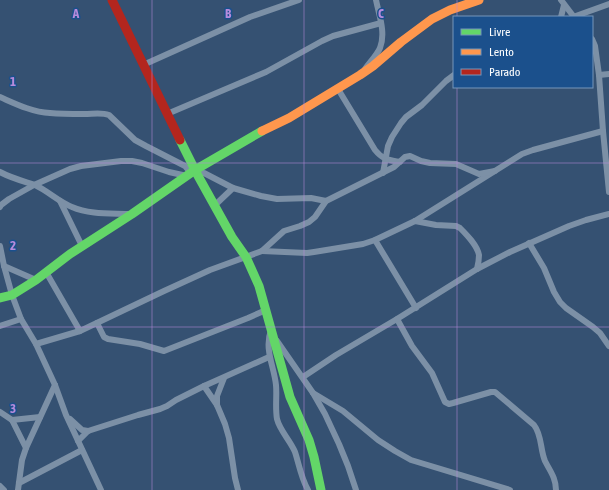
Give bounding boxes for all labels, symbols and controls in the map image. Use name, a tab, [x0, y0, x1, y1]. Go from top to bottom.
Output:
text: A	[72, 6, 80, 21]
text: B	[225, 6, 232, 21]
text: C	[378, 6, 384, 21]
legend	[453, 16, 593, 88]
text: Livre	[489, 25, 510, 39]
text: Lento	[489, 45, 514, 59]
text: Parado	[489, 65, 521, 79]
text: 1	[10, 74, 16, 89]
text: 2	[10, 238, 16, 253]
text: 3	[10, 401, 16, 416]

